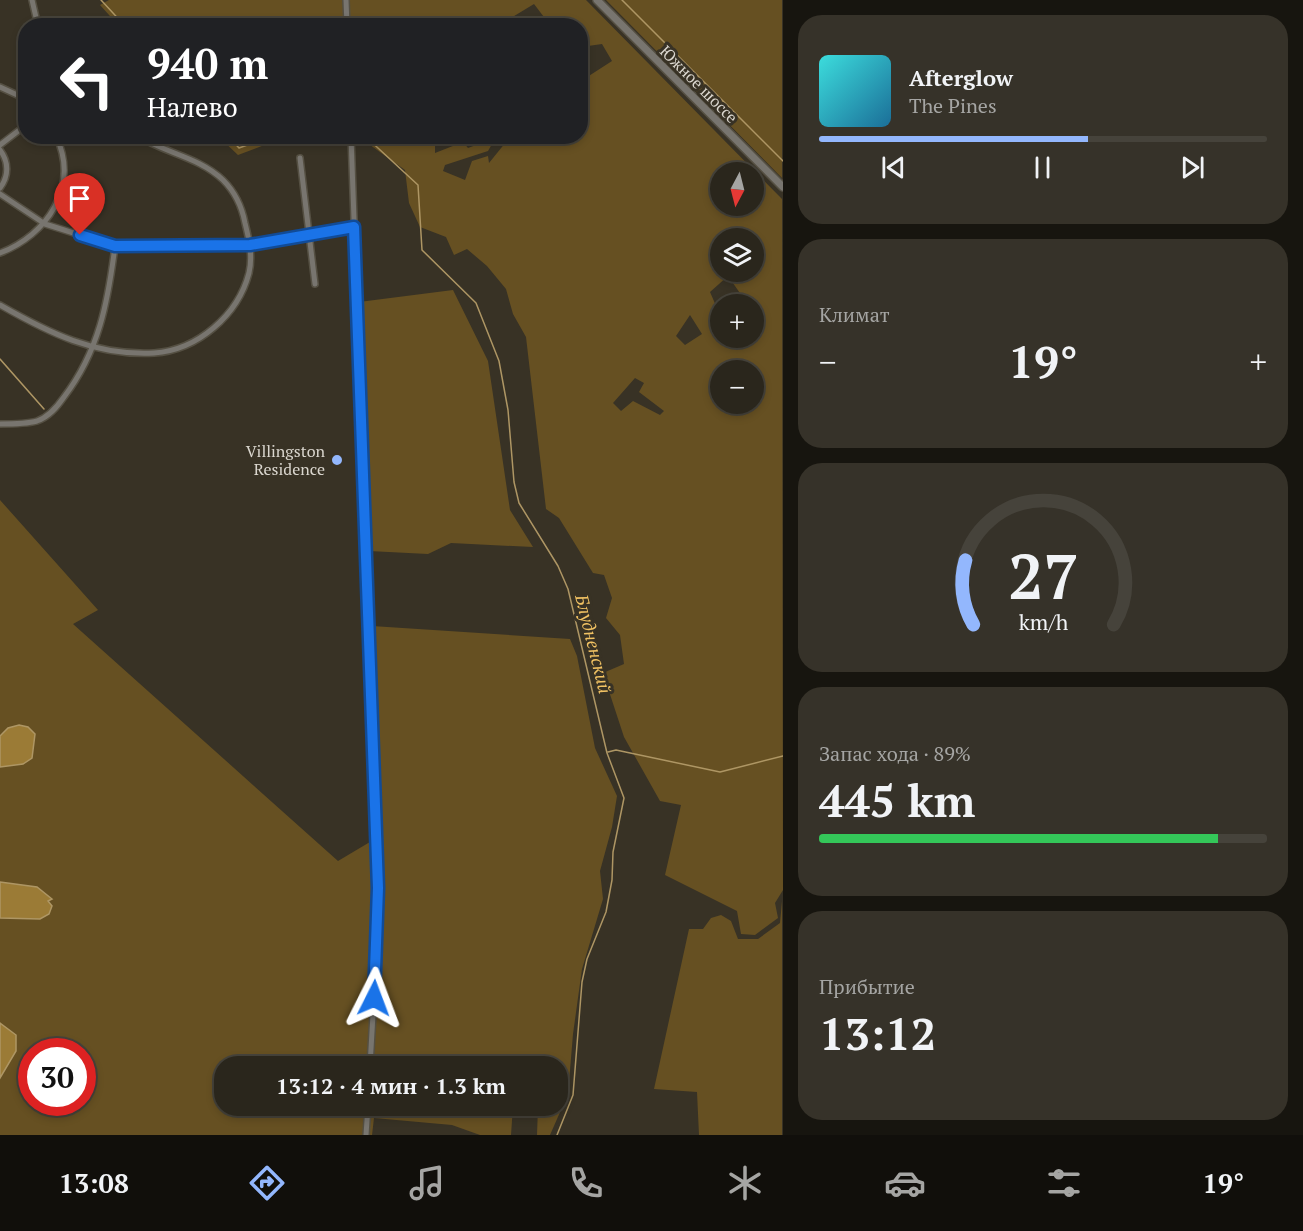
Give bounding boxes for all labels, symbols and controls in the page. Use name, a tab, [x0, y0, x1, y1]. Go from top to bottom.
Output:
text: 940 m	[147, 35, 268, 91]
street label: Южное шоссе	[655, 40, 743, 128]
icon: left	[48, 42, 126, 120]
text: Afterglow	[909, 63, 1013, 92]
text: Налево	[147, 89, 238, 125]
text: The Pines	[909, 92, 997, 119]
icon: previous	[877, 151, 910, 184]
icon: pause	[1026, 151, 1059, 184]
icon: next	[1176, 151, 1209, 184]
north arrow	[710, 162, 764, 216]
map controls	[710, 162, 764, 414]
pin	[54, 173, 105, 235]
icon: arrive	[63, 182, 96, 215]
button: layers	[710, 228, 764, 282]
button: +	[710, 294, 764, 348]
text: Климат	[819, 301, 890, 328]
text: 19°	[1008, 331, 1078, 391]
text: −	[819, 340, 837, 383]
text: +	[1249, 340, 1267, 383]
button: −	[710, 360, 764, 414]
place label: Villingston Residence	[246, 440, 325, 480]
marker: Villingston Residence	[330, 453, 344, 467]
text: 27	[1008, 534, 1078, 617]
water label: Блудненский	[570, 591, 618, 696]
text: km/h	[1018, 608, 1068, 636]
text: Запас хода · 89%	[819, 740, 971, 767]
text: 445 km	[819, 770, 975, 830]
position arrow	[342, 966, 406, 1030]
text: Прибытие	[819, 973, 915, 1000]
text: 13:12	[819, 1003, 936, 1063]
speed limit sign: 30	[18, 1038, 96, 1116]
text: 13:12 · 4 мин · 1.3 km	[276, 1071, 506, 1100]
icon: directions	[246, 1162, 288, 1204]
icon: music	[406, 1162, 448, 1204]
icon: phone	[565, 1162, 607, 1204]
icon: climate	[724, 1162, 766, 1204]
icon: car	[884, 1162, 926, 1204]
icon: filters	[1043, 1162, 1085, 1204]
text: 13:08	[59, 1165, 129, 1201]
text: 19°	[1203, 1165, 1244, 1201]

